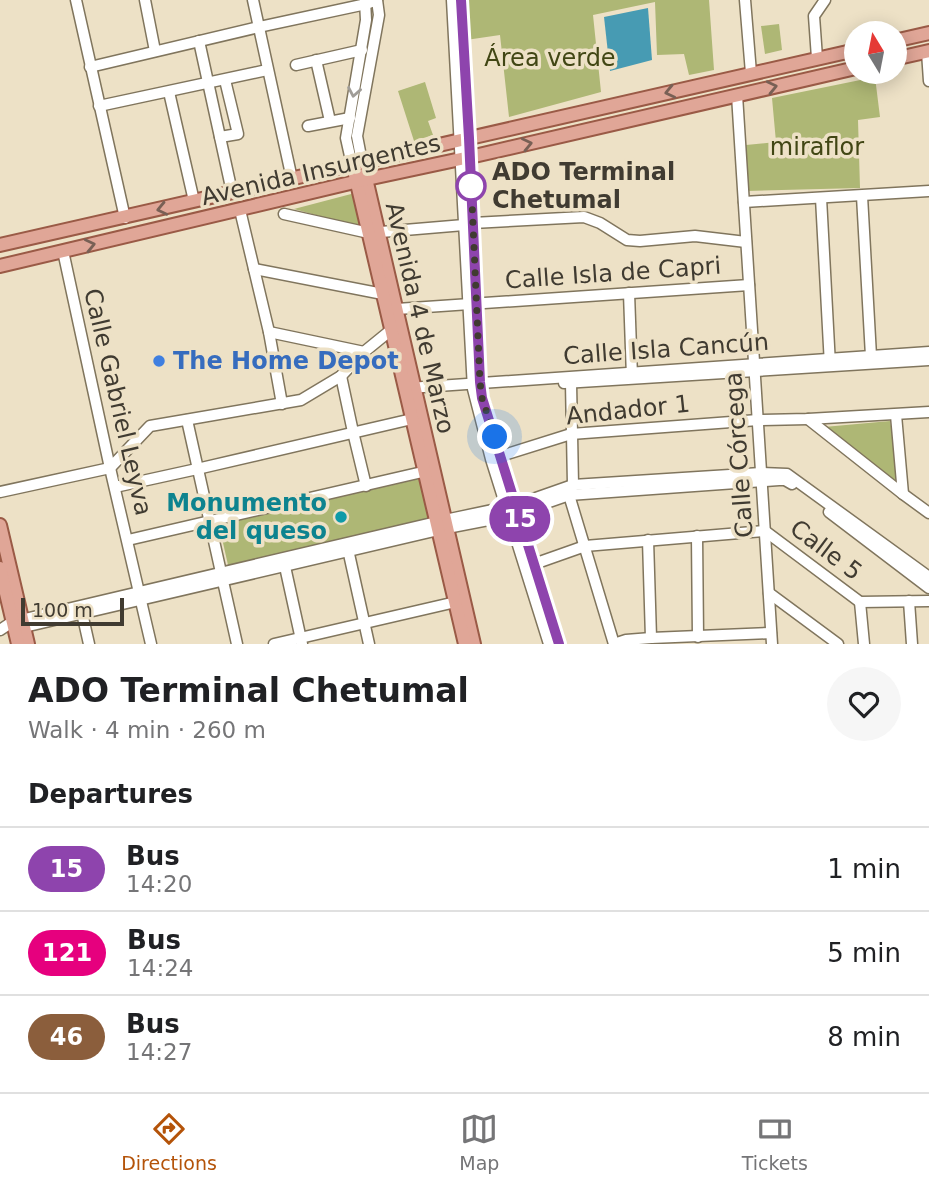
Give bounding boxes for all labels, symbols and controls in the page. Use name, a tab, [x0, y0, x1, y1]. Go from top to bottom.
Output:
north arrow	[844, 21, 906, 84]
map controls	[844, 21, 907, 84]
park label: Área verde	[484, 43, 616, 72]
one-way arrow	[766, 81, 778, 95]
one-way arrow	[664, 83, 676, 98]
one-way arrow	[347, 86, 362, 98]
street label: Avenida Insurgentes	[199, 129, 443, 211]
park label: miraflor	[770, 133, 864, 161]
one-way arrow	[521, 138, 533, 152]
place label: ADO Terminal Chetumal	[492, 158, 675, 214]
marker: ADO Terminal Chetumal	[456, 171, 486, 201]
street label: Avenida 4 de Marzo	[380, 200, 460, 436]
one-way arrow	[156, 201, 168, 215]
one-way arrow	[84, 239, 96, 253]
street label: Calle Isla de Capri	[504, 251, 722, 295]
street label: Calle Gabriel Leyva	[78, 286, 158, 518]
street label: Calle Isla Cancún	[562, 328, 770, 370]
place label: The Home Depot	[173, 347, 399, 375]
marker: The Home Depot	[151, 353, 167, 369]
street label: Calle Córcega	[719, 371, 759, 539]
street label: Andador 1	[565, 390, 691, 430]
your location	[477, 419, 512, 454]
place label: Monumento del queso	[166, 489, 327, 545]
line badge: 15	[489, 496, 552, 542]
text: 15	[503, 505, 537, 533]
marker: Monumento del queso	[333, 509, 349, 525]
street label: Calle 5	[785, 514, 867, 586]
scale bar	[21, 595, 124, 627]
text: 100 m	[32, 599, 93, 621]
button: heart	[827, 667, 901, 741]
text: ADO Terminal Chetumal	[28, 671, 469, 710]
text: Walk · 4 min · 260 m	[28, 717, 266, 743]
text: Departures	[28, 779, 193, 809]
text: Bus	[126, 841, 180, 871]
text: 1 min	[827, 854, 901, 884]
text: 15	[50, 855, 83, 883]
text: 14:20	[126, 871, 192, 897]
text: Bus	[127, 925, 181, 955]
text: 5 min	[827, 938, 901, 968]
text: 121	[42, 939, 92, 967]
text: 14:24	[127, 955, 193, 981]
text: Bus	[126, 1009, 180, 1039]
text: 8 min	[827, 1022, 901, 1052]
text: 46	[50, 1023, 83, 1051]
text: 14:27	[126, 1039, 192, 1065]
tab: Directions	[121, 1110, 217, 1174]
tab: Map	[459, 1110, 499, 1174]
tab: Tickets	[742, 1110, 808, 1174]

